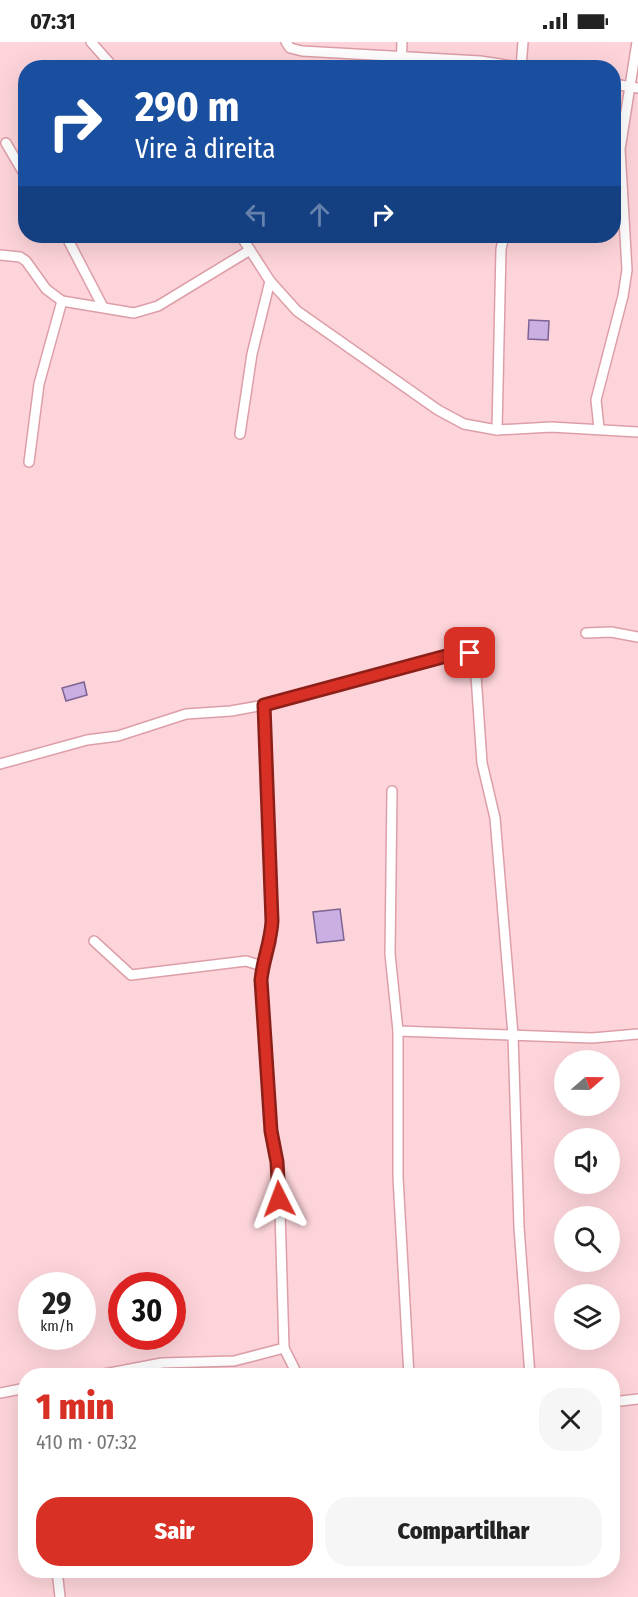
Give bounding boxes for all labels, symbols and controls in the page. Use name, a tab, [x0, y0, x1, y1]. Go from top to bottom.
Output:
text: 07:31	[30, 8, 76, 35]
text: 290 m	[135, 82, 240, 132]
icon: right	[36, 84, 114, 162]
text: Vire à direita	[135, 133, 275, 165]
icon: left	[240, 198, 273, 231]
icon: ahead	[303, 198, 336, 231]
icon: right	[366, 198, 399, 231]
pin	[444, 627, 495, 678]
icon: arrive	[453, 636, 486, 669]
north arrow	[554, 1050, 620, 1116]
map controls	[554, 1050, 620, 1350]
button: sound	[554, 1128, 620, 1194]
position arrow	[247, 1167, 311, 1231]
button: search	[554, 1206, 620, 1272]
speed limit sign: 30	[108, 1272, 186, 1350]
button: layers	[554, 1284, 620, 1350]
text: 29	[42, 1286, 72, 1322]
text: km/h	[40, 1317, 74, 1335]
text: 1 min	[36, 1385, 114, 1429]
button: close	[539, 1388, 602, 1451]
text: 410 m · 07:32	[36, 1430, 137, 1454]
button: Sair	[36, 1497, 313, 1566]
button: Compartilhar	[325, 1497, 602, 1566]

